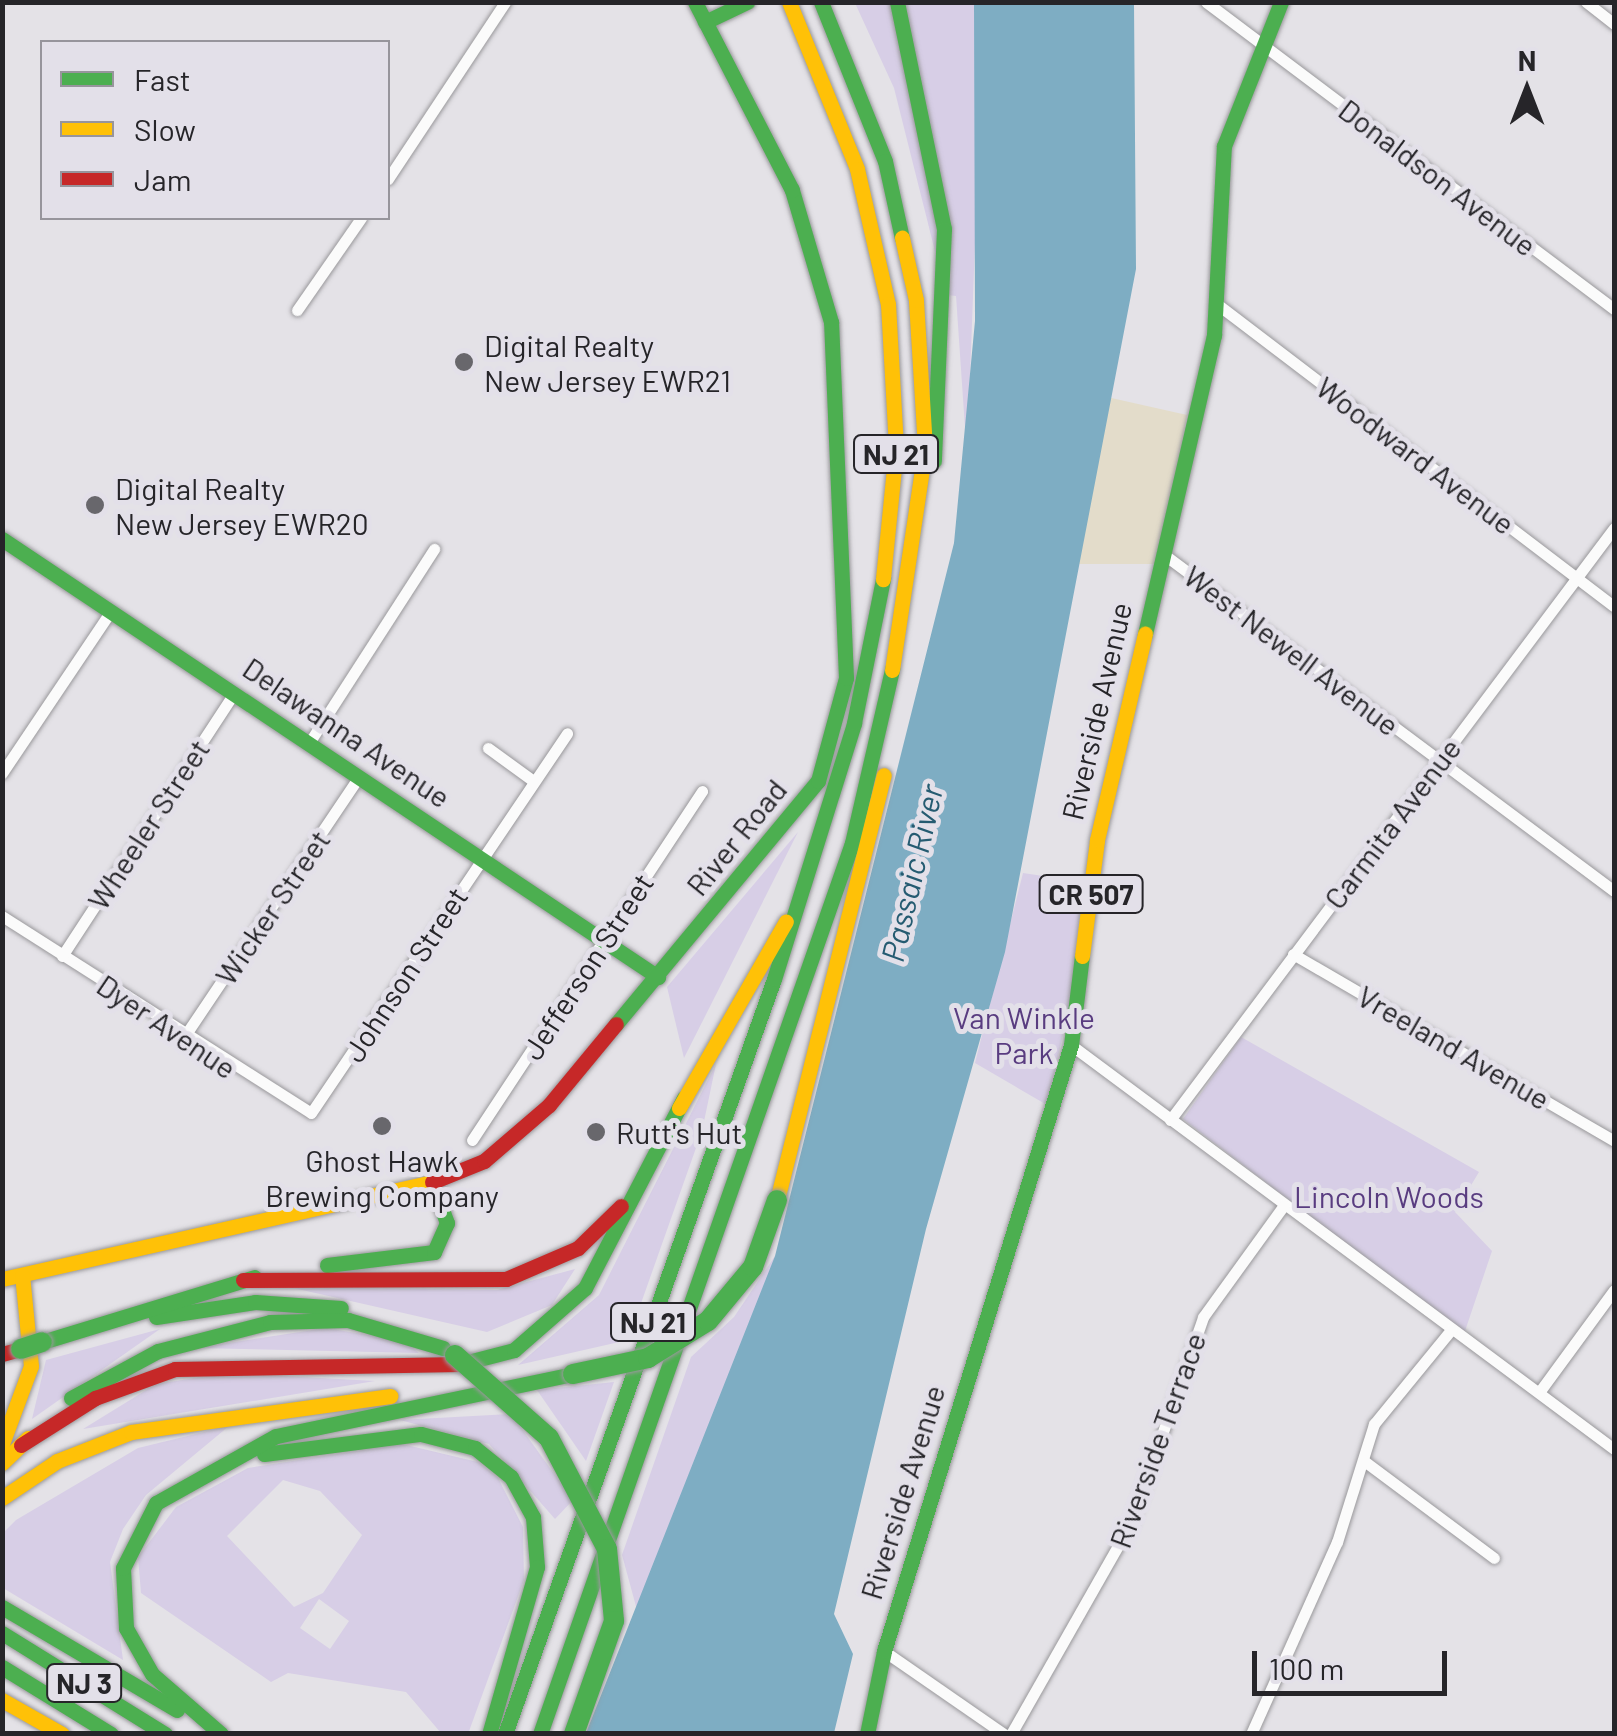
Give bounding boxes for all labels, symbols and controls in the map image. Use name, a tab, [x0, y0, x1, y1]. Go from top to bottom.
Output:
legend	[40, 40, 390, 220]
north arrow	[1477, 40, 1577, 140]
text: N	[1518, 43, 1536, 77]
text: Fast	[134, 61, 191, 97]
street label: Donaldson Avenue	[1332, 91, 1544, 263]
text: Slow	[134, 111, 196, 147]
text: Jam	[134, 161, 191, 197]
place label: Digital Realty New Jersey EWR21	[484, 327, 731, 398]
marker: Digital Realty New Jersey EWR21	[453, 351, 475, 373]
street label: Woodward Avenue	[1310, 369, 1522, 541]
road number: NJ 21	[851, 431, 941, 477]
place label: Digital Realty New Jersey EWR20	[115, 470, 369, 540]
marker: Digital Realty New Jersey EWR20	[84, 494, 106, 516]
street label: West Newell Avenue	[1177, 557, 1407, 743]
street label: Riverside Avenue	[1053, 599, 1139, 823]
street label: Delawanna Avenue	[237, 649, 457, 815]
street label: Carmita Avenue	[1316, 731, 1468, 915]
street label: Wheeler Street	[80, 732, 216, 916]
street label: River Road	[678, 772, 794, 902]
water label: Passaic River	[872, 781, 950, 965]
street label: Wicker Street	[207, 823, 337, 991]
street label: Jefferson Street	[513, 866, 661, 1066]
road number: CR 507	[1038, 871, 1144, 917]
street label: Johnson Street	[335, 880, 475, 1068]
street label: Dyer Avenue	[91, 966, 243, 1086]
street label: Vreeland Avenue	[1351, 977, 1557, 1117]
park label: Van Winkle Park	[953, 999, 1095, 1070]
place label: Rutt's Hut	[616, 1114, 742, 1150]
marker: Ghost Hawk Brewing Company	[371, 1115, 393, 1137]
marker: Rutt's Hut	[585, 1121, 607, 1143]
place label: Ghost Hawk Brewing Company	[265, 1142, 499, 1212]
park label: Lincoln Woods	[1294, 1178, 1484, 1214]
road number: NJ 21	[608, 1299, 698, 1345]
street label: Riverside Terrace	[1101, 1327, 1213, 1553]
street label: Riverside Avenue	[852, 1380, 952, 1604]
scale bar	[1257, 1631, 1452, 1693]
text: 100 m	[1269, 1650, 1344, 1686]
road number: NJ 3	[44, 1660, 124, 1706]

